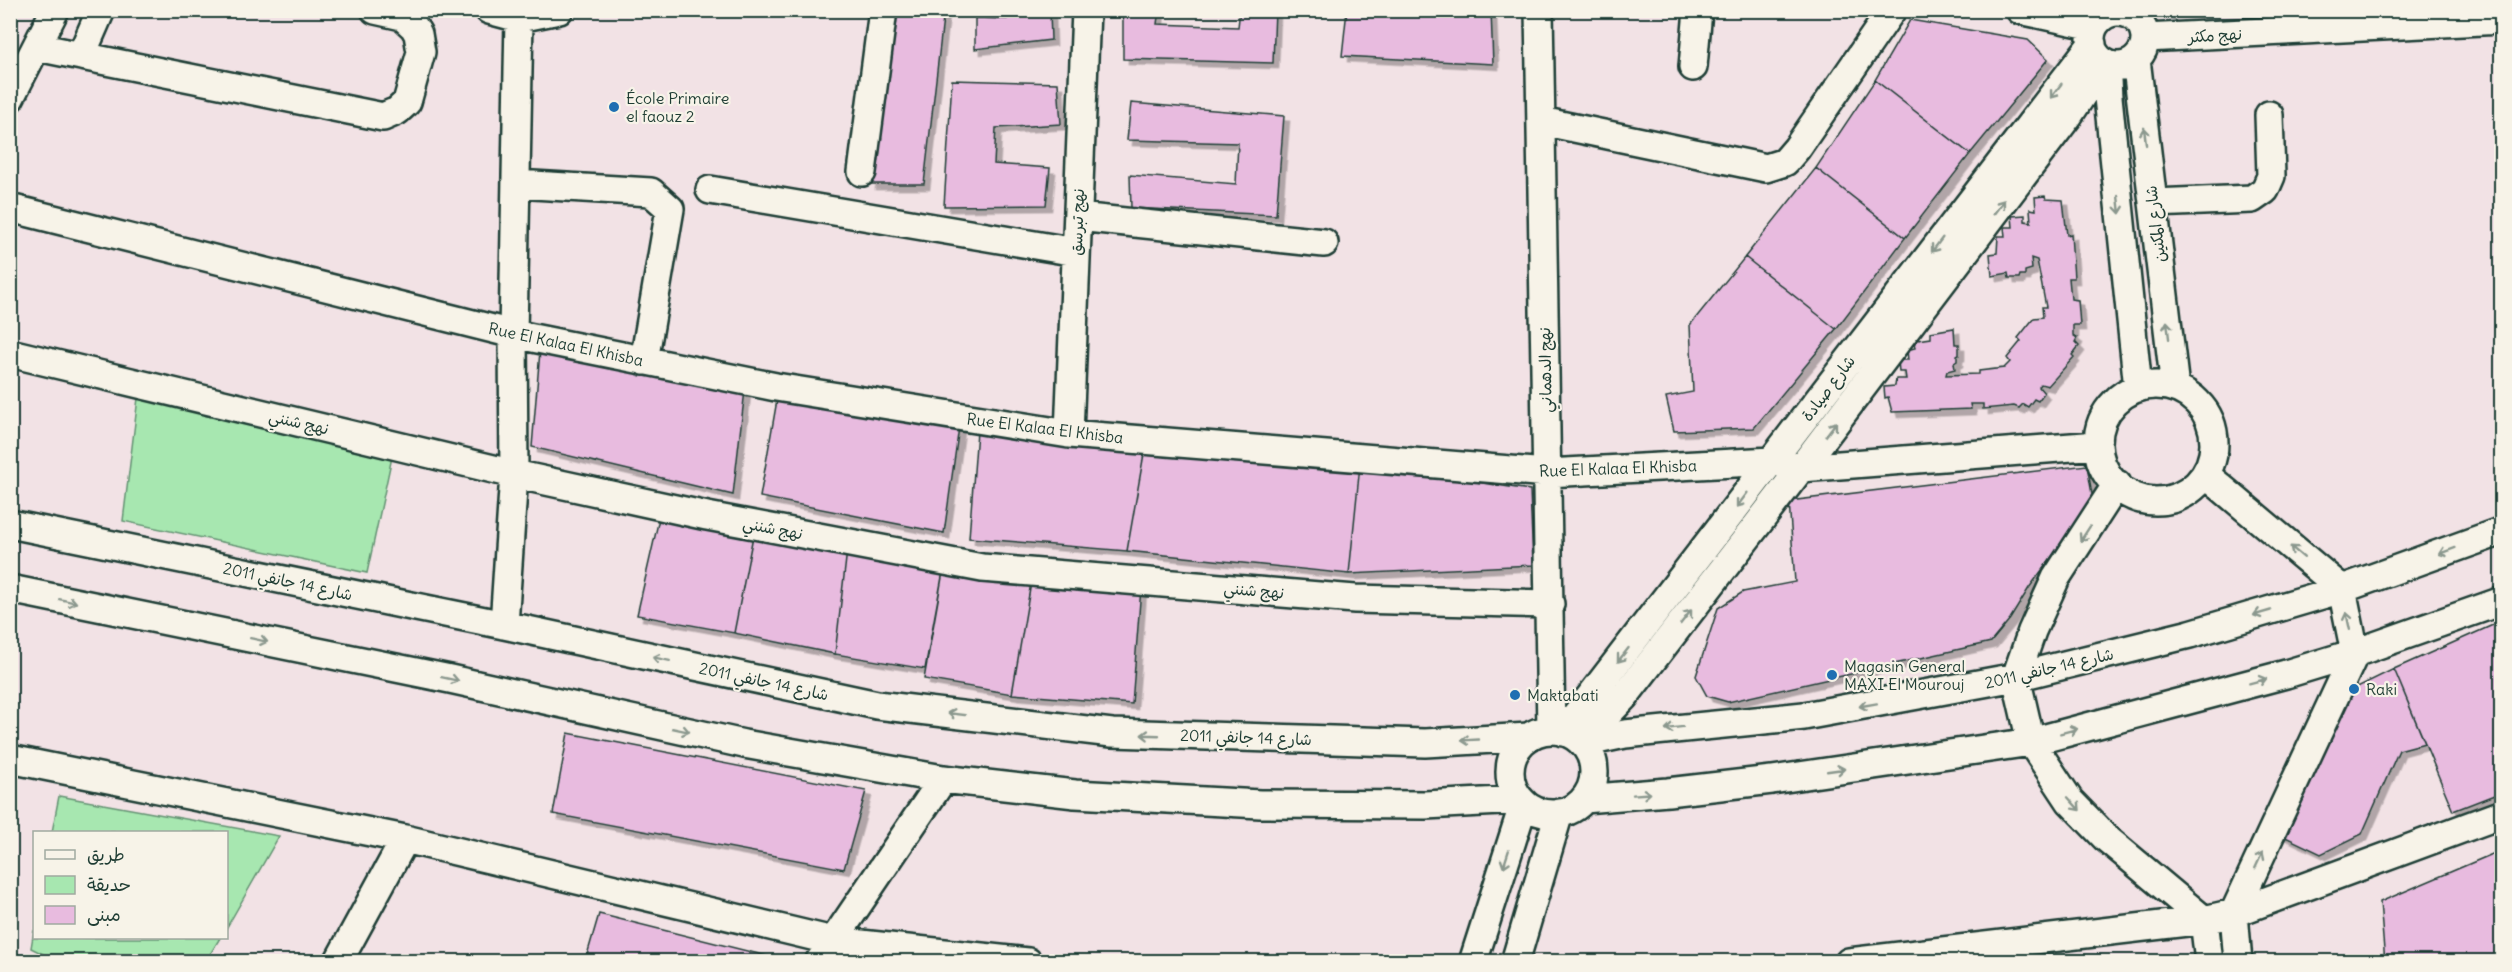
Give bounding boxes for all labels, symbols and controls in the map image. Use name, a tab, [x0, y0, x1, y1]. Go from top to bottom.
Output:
street label: نهج مكثر	[2185, 24, 2243, 48]
one-way arrow	[2050, 82, 2062, 98]
place label: École Primaire el faouz 2	[626, 88, 729, 126]
marker: École Primaire el faouz 2	[607, 100, 621, 114]
one-way arrow	[2139, 127, 2150, 147]
street label: شارع المكنين	[2140, 184, 2172, 264]
street label: نهج تبرسق	[1066, 188, 1089, 256]
one-way arrow	[2114, 195, 2125, 215]
one-way arrow	[1992, 199, 2005, 215]
one-way arrow	[1931, 237, 1944, 253]
street label: Rue El Kalaa El Khisba	[487, 318, 645, 370]
one-way arrow	[2162, 320, 2173, 340]
street label: نهج الدهماني	[1534, 327, 1561, 413]
street label: شارع صيادة	[1797, 351, 1861, 426]
street label: نهج شنني	[266, 405, 331, 443]
street label: Rue El Kalaa El Khisba	[965, 408, 1125, 448]
one-way arrow	[1824, 422, 1837, 438]
street label: Rue El Kalaa El Khisba	[1539, 455, 1697, 481]
one-way arrow	[1736, 492, 1749, 508]
street label: نهج شنني	[740, 512, 805, 549]
one-way arrow	[2079, 525, 2091, 541]
one-way arrow	[2289, 545, 2305, 558]
one-way arrow	[2438, 546, 2456, 557]
street label: شارع 14 جانفي 2011	[220, 558, 354, 609]
street label: نهج شنني	[1222, 577, 1285, 608]
one-way arrow	[58, 595, 77, 607]
one-way arrow	[2253, 608, 2272, 619]
one-way arrow	[1679, 609, 1692, 625]
one-way arrow	[2342, 612, 2353, 631]
one-way arrow	[249, 635, 268, 646]
street label: شارع 14 جانفي 2011	[1983, 643, 2117, 697]
one-way arrow	[1617, 647, 1630, 663]
one-way arrow	[652, 653, 671, 664]
place label: Magasin General MAXI El Mourouj	[1844, 656, 1965, 694]
street label: شارع 14 جانفي 2011	[696, 658, 830, 709]
marker: Magasin General MAXI El Mourouj	[1825, 668, 1839, 682]
one-way arrow	[440, 674, 459, 685]
one-way arrow	[2248, 675, 2267, 687]
place label: Raki	[2366, 679, 2397, 699]
marker: Raki	[2347, 682, 2361, 696]
place label: Maktabati	[1527, 685, 1599, 705]
marker: Maktabati	[1508, 688, 1522, 702]
one-way arrow	[1858, 700, 1878, 711]
one-way arrow	[946, 709, 966, 720]
one-way arrow	[1665, 723, 1685, 734]
one-way arrow	[671, 725, 691, 736]
street label: شارع 14 جانفي 2011	[1180, 725, 1312, 754]
one-way arrow	[2059, 725, 2078, 737]
one-way arrow	[1140, 729, 1160, 740]
one-way arrow	[1461, 735, 1481, 746]
one-way arrow	[1825, 765, 1845, 776]
one-way arrow	[1632, 789, 1652, 800]
one-way arrow	[2067, 797, 2081, 812]
legend	[33, 831, 228, 939]
text: طريق	[87, 843, 125, 866]
one-way arrow	[1500, 849, 1511, 868]
one-way arrow	[2254, 851, 2265, 869]
text: حديقة	[87, 873, 131, 896]
text: مبنى	[87, 903, 121, 926]

